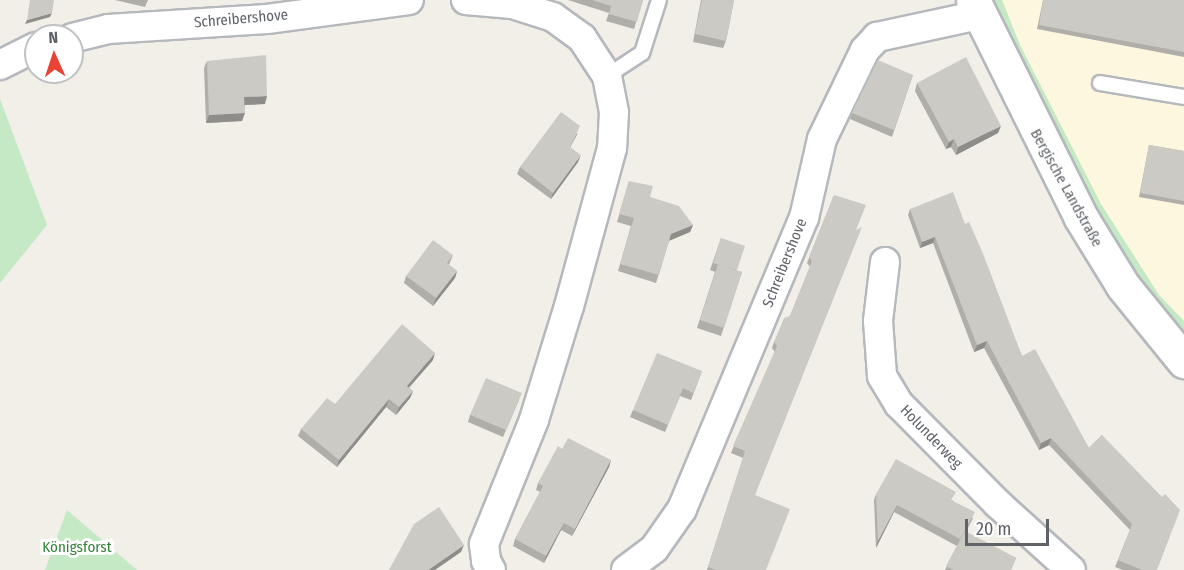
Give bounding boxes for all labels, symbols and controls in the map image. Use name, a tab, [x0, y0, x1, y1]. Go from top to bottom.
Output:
street label: Schreibershove	[193, 6, 289, 32]
north arrow	[24, 24, 84, 84]
text: N	[48, 28, 58, 47]
street label: Bergische Landstraße	[1026, 126, 1106, 250]
street label: Schreibershove	[759, 216, 811, 310]
street label: Holunderweg	[896, 401, 966, 473]
scale bar	[968, 507, 1052, 545]
text: 20 m	[976, 518, 1011, 540]
park label: Königsforst	[42, 539, 112, 557]

